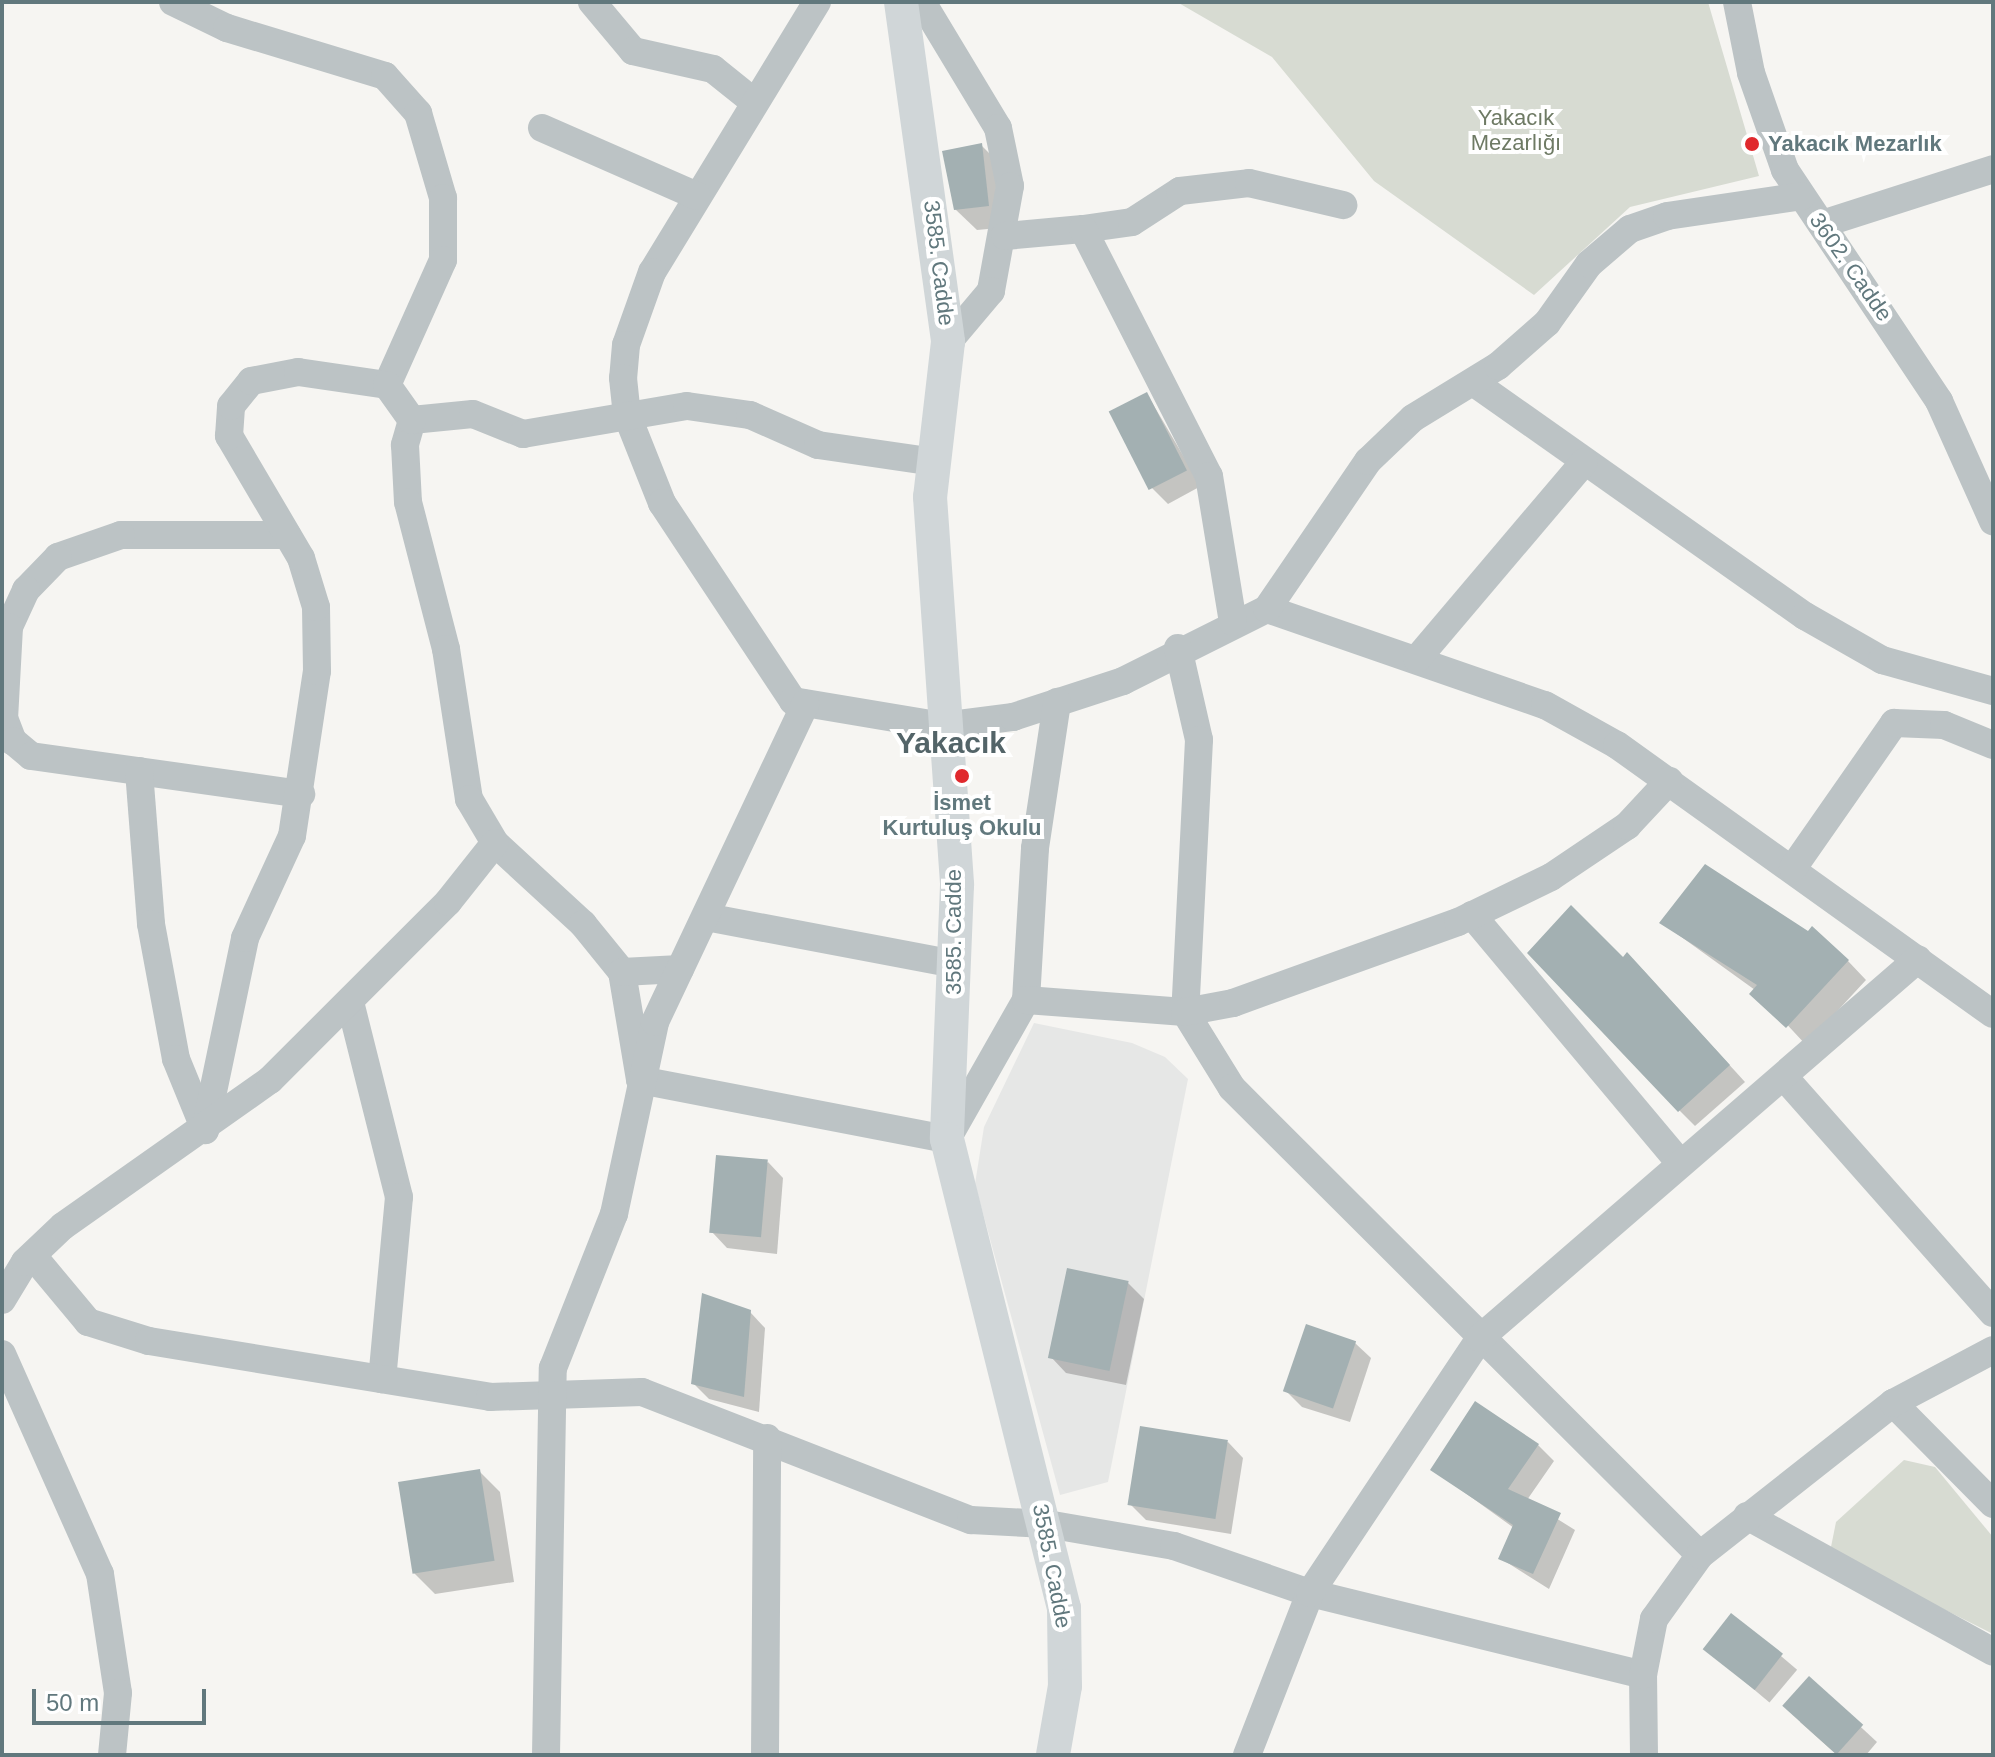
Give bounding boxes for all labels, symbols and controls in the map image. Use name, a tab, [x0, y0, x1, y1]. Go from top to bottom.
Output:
park label: Yakacık Mezarlığı	[1471, 104, 1561, 156]
place label: Yakacık Mezarlık	[1768, 131, 1942, 157]
marker: Yakacık Mezarlık	[1743, 135, 1761, 153]
street label: 3585. Cadde	[918, 199, 960, 327]
street label: 3602. Cadde	[1804, 208, 1898, 326]
district label: Yakacık	[896, 725, 1006, 761]
marker: İsmet Kurtuluş Okulu	[953, 767, 971, 785]
place label: İsmet Kurtuluş Okulu	[883, 789, 1041, 840]
street label: 3585. Cadde	[941, 869, 967, 995]
street label: 3585. Cadde	[1027, 1502, 1077, 1630]
scale bar	[36, 1673, 210, 1723]
text: 50 m	[46, 1689, 99, 1716]

